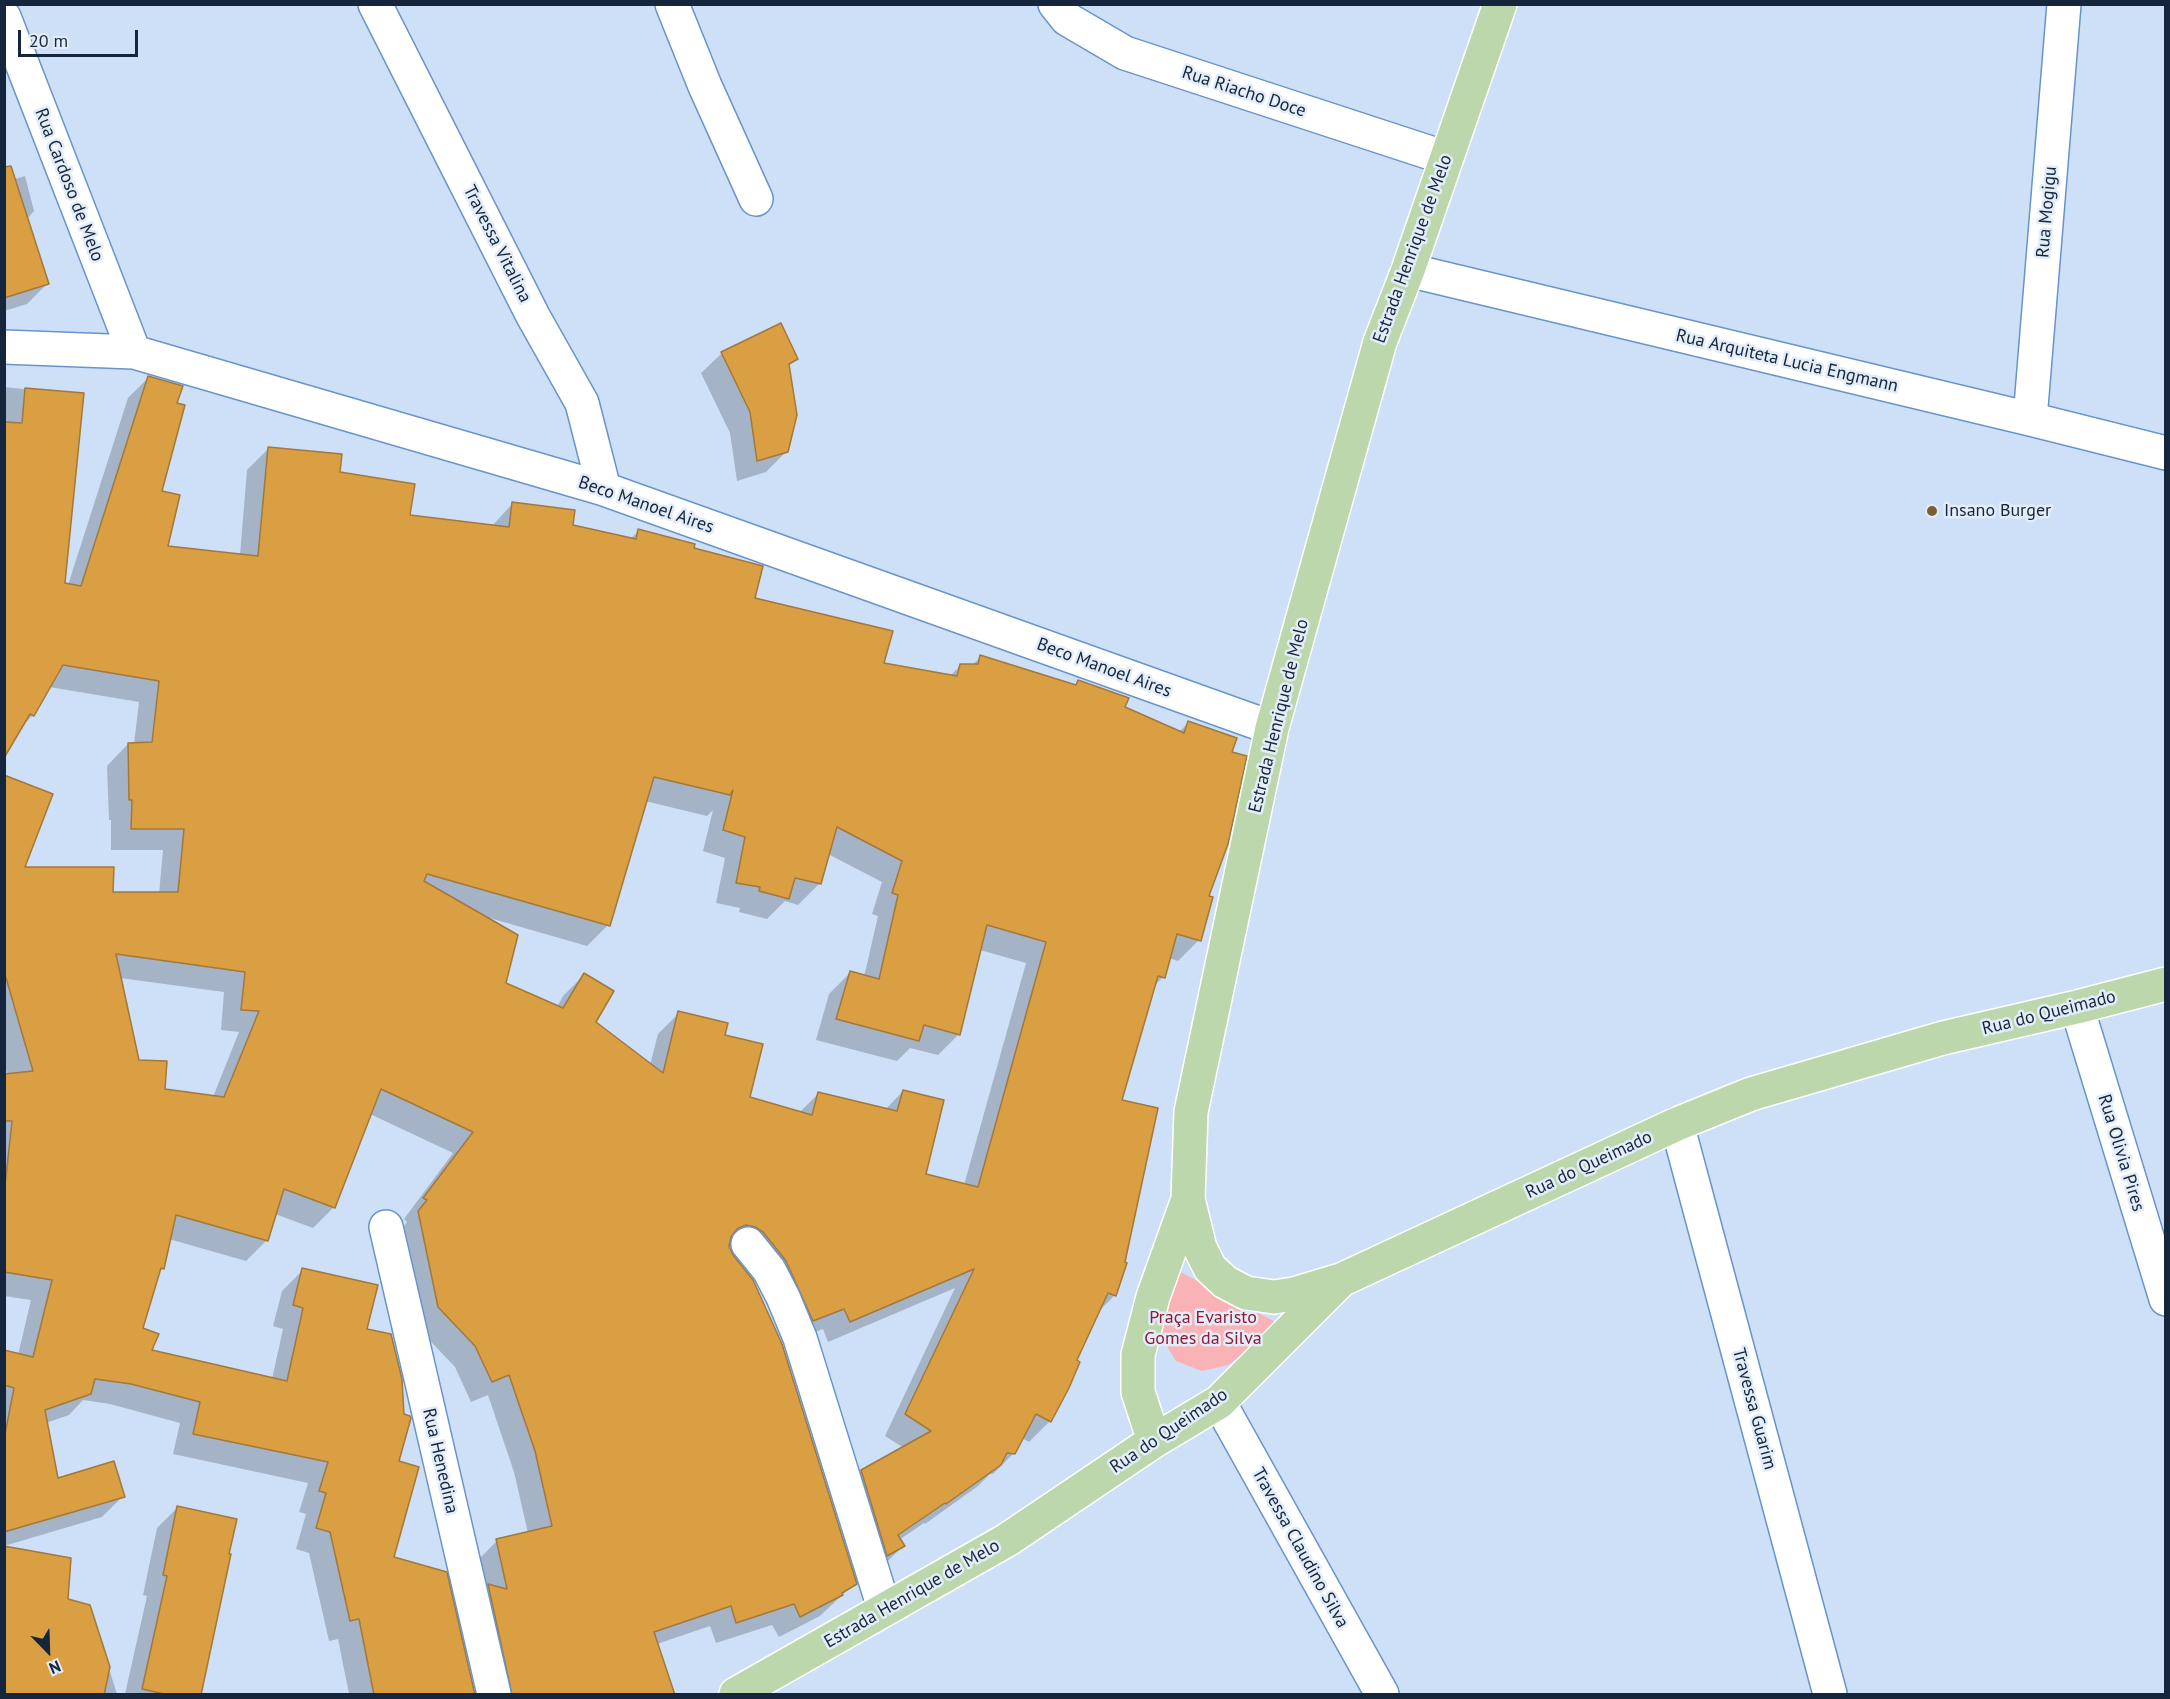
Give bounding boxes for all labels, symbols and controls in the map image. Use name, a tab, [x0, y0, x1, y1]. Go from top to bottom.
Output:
scale bar	[21, 18, 141, 56]
text: 20 m	[29, 29, 68, 52]
street label: Rua Riacho Doce	[1179, 62, 1309, 122]
street label: Rua Cardoso de Melo	[30, 105, 108, 265]
street label: Estrada Henrique de Melo	[1369, 152, 1457, 346]
street label: Rua Mogigu	[2032, 165, 2062, 259]
street label: Travessa Vitalina	[458, 182, 536, 306]
street label: Rua Arquiteta Lucia Engmann	[1674, 325, 1900, 397]
street label: Beco Manoel Aires	[576, 472, 716, 538]
place label: Insano Burger	[1944, 500, 2051, 522]
marker: Insano Burger	[1925, 504, 1939, 518]
street label: Estrada Henrique de Melo	[1244, 617, 1314, 815]
street label: Beco Manoel Aires	[1034, 634, 1174, 702]
street label: Rua do Queimado	[1980, 986, 2118, 1040]
street label: Rua Olivia Pires	[2093, 1092, 2149, 1214]
street label: Rua do Queimado	[1522, 1126, 1656, 1204]
park label: Praça Evaristo Gomes da Silva	[1144, 1307, 1262, 1350]
street label: Travessa Guarim	[1727, 1346, 1781, 1472]
street label: Rua do Queimado	[1106, 1384, 1232, 1478]
street label: Rua Henedina	[417, 1406, 463, 1516]
street label: Travessa Claudino Silva	[1247, 1464, 1353, 1632]
street label: Estrada Henrique de Melo	[820, 1535, 1004, 1653]
north arrow	[18, 1621, 78, 1681]
text: N	[46, 1656, 64, 1679]

